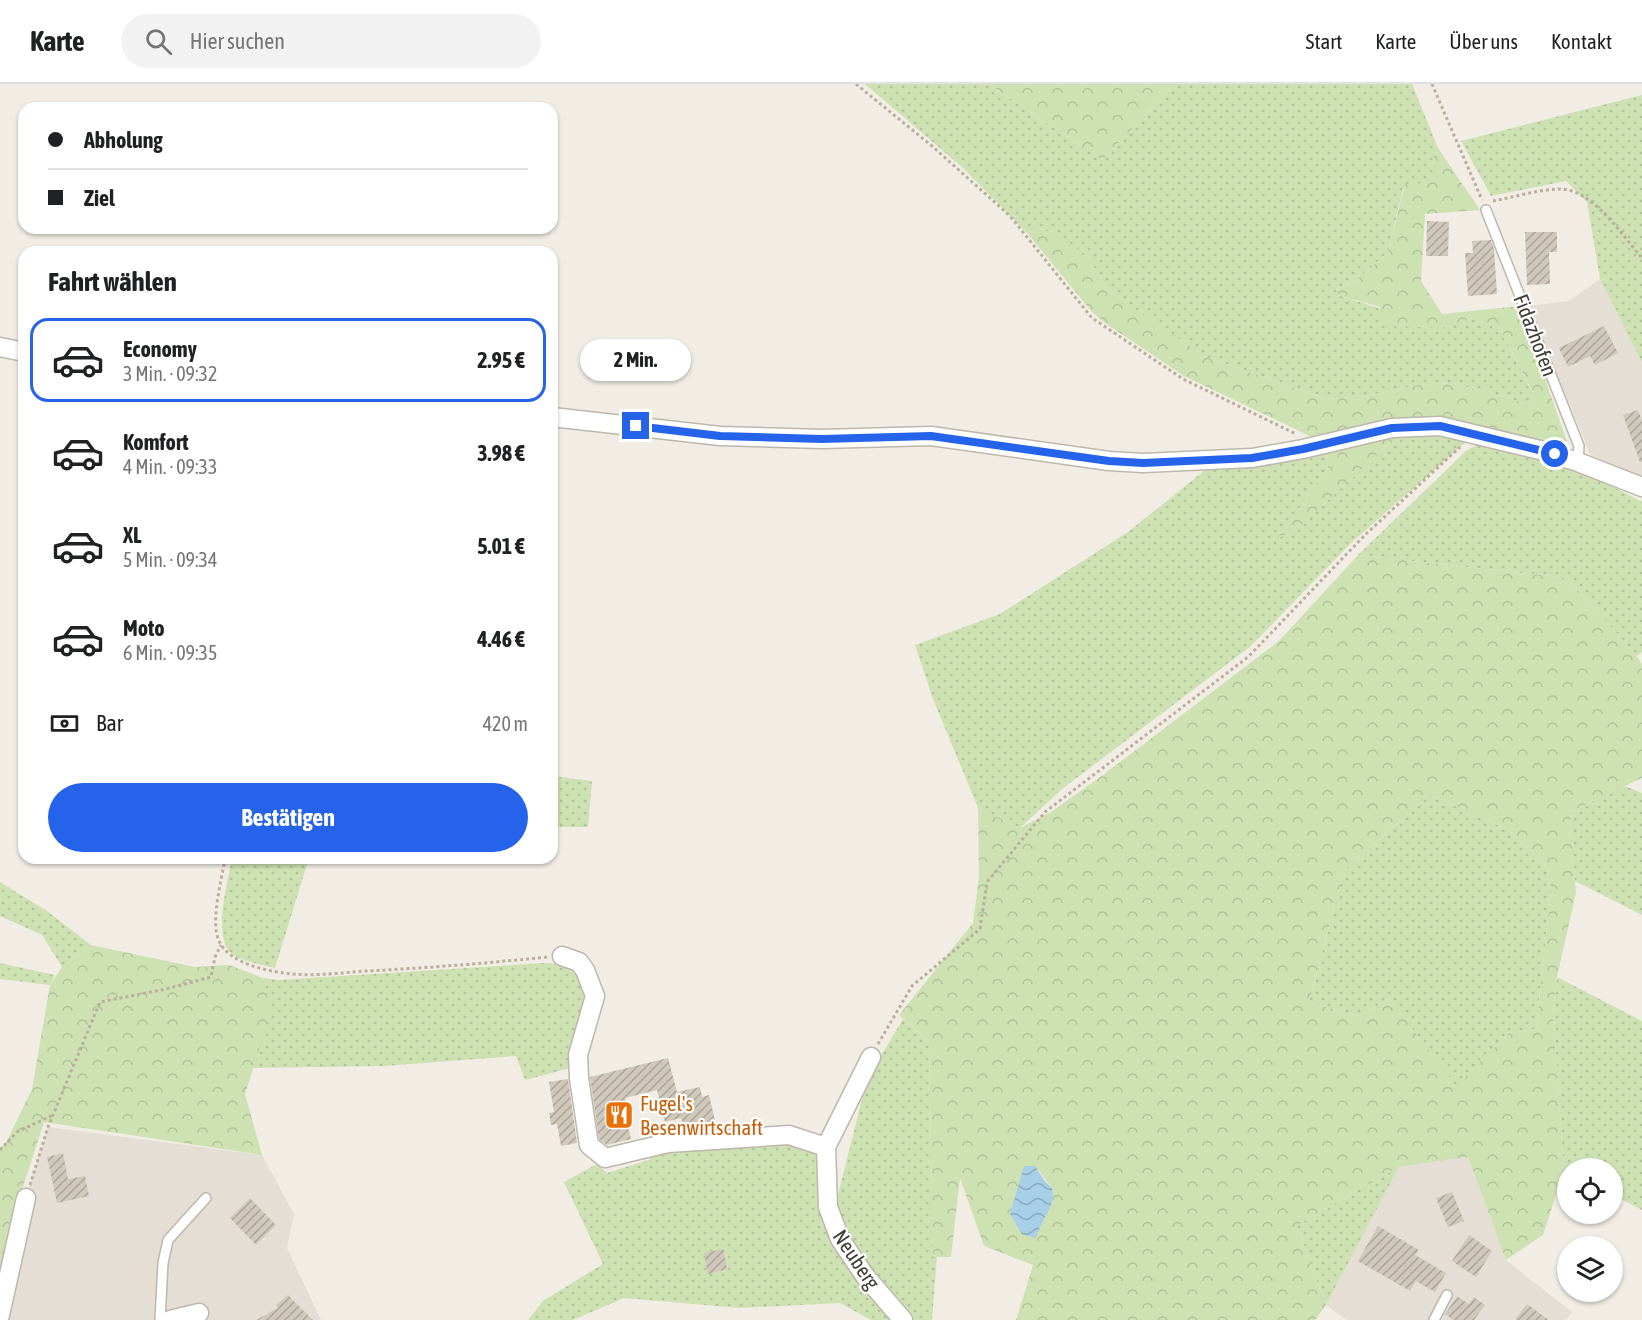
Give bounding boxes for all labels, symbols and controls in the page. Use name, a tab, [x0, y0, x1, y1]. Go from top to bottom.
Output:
search box	[121, 14, 541, 68]
text: Karte	[30, 25, 85, 57]
icon: search	[142, 25, 175, 58]
text: Hier suchen	[190, 28, 285, 54]
text: Start	[1306, 29, 1342, 53]
text: Karte	[1375, 29, 1416, 53]
text: Über uns	[1449, 29, 1518, 53]
text: Kontakt	[1551, 29, 1612, 53]
text: Abholung	[84, 127, 163, 153]
text: Ziel	[84, 185, 115, 211]
text: Fahrt wählen	[48, 266, 177, 297]
street label: Fidazhofen	[1509, 290, 1563, 380]
icon: car	[51, 333, 105, 387]
text: Economy	[123, 336, 197, 362]
callout: 2 Min.	[580, 339, 692, 381]
text: 2.95 €	[477, 347, 525, 373]
text: 2 Min.	[614, 348, 657, 371]
text: 3 Min. · 09:32	[123, 362, 217, 385]
route end	[622, 412, 649, 439]
icon: car	[51, 426, 105, 480]
text: Komfort	[123, 429, 189, 455]
text: 3.98 €	[477, 440, 525, 466]
route start	[1541, 440, 1568, 467]
text: 4 Min. · 09:33	[123, 455, 217, 478]
icon: car	[51, 519, 105, 573]
text: XL	[123, 522, 141, 548]
text: 5.01 €	[477, 533, 525, 559]
text: 5 Min. · 09:34	[123, 548, 217, 571]
icon: car	[51, 612, 105, 666]
text: Moto	[123, 615, 165, 641]
text: 4.46 €	[477, 626, 525, 652]
text: 6 Min. · 09:35	[123, 641, 217, 664]
icon: cash	[48, 707, 81, 740]
text: Bar	[96, 710, 123, 736]
text: 420 m	[483, 712, 528, 735]
button: Bestätigen	[48, 783, 528, 852]
place label: Fugel's Besenwirtschaft	[640, 1091, 763, 1139]
restaurant icon: Fugel's Besenwirtschaft	[603, 1099, 635, 1131]
map controls	[1557, 1158, 1623, 1302]
button: locate	[1557, 1158, 1623, 1224]
street label: Neuberg	[829, 1225, 885, 1293]
button: layers	[1557, 1236, 1623, 1302]

